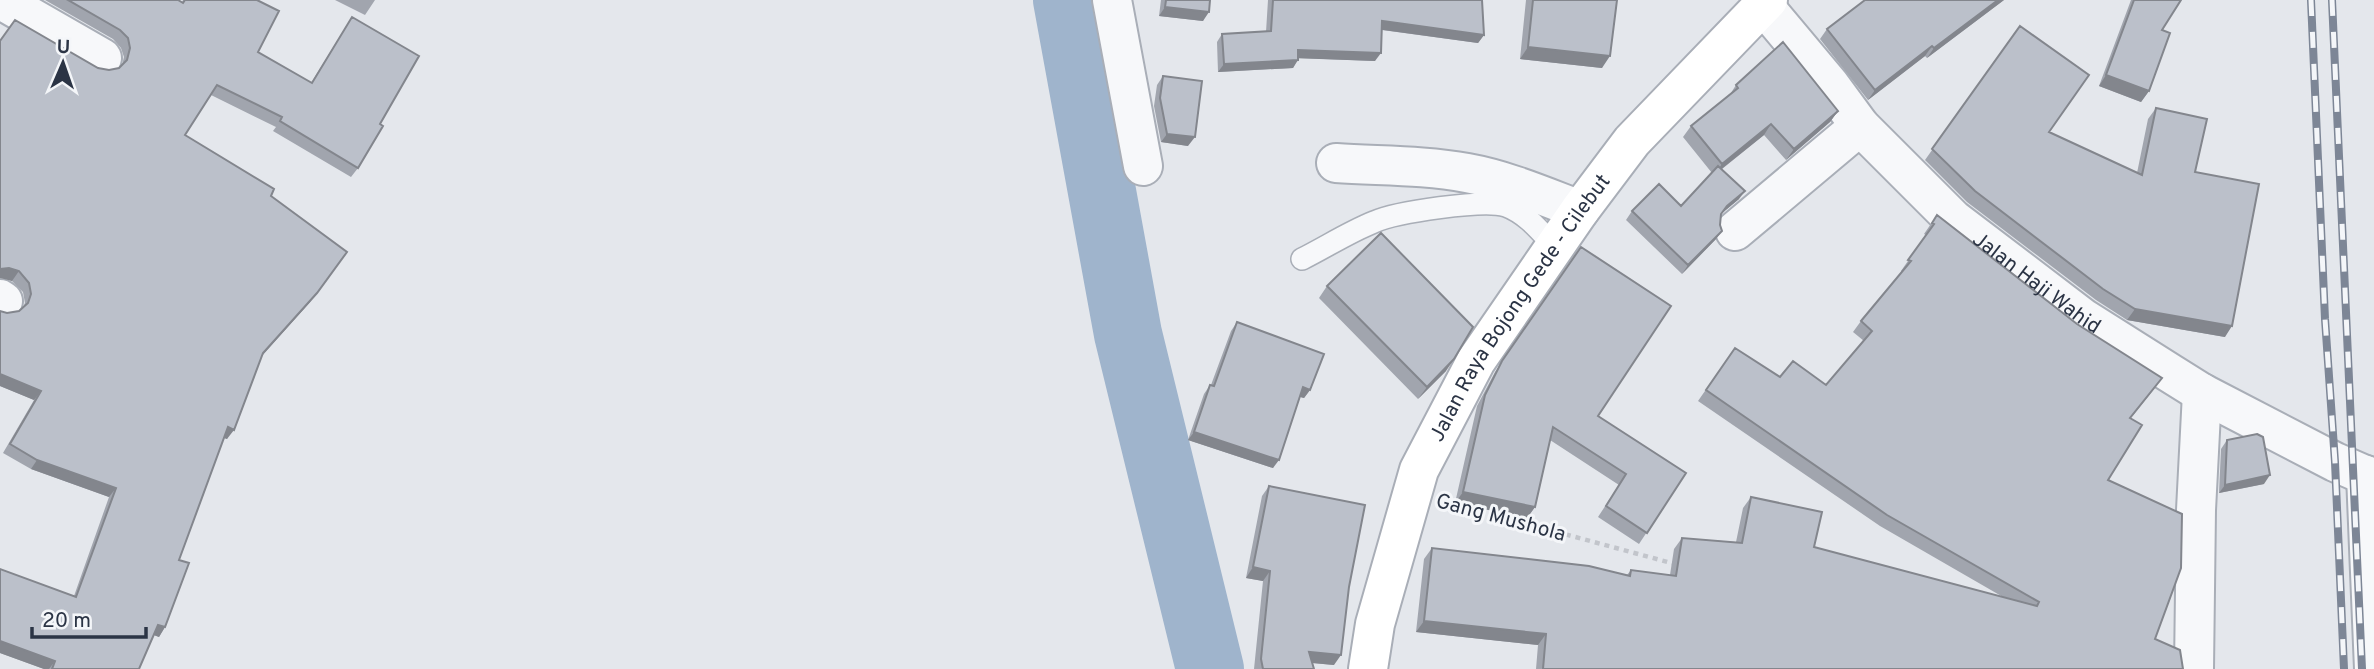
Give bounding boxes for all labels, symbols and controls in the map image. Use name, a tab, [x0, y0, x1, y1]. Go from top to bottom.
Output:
north arrow	[28, 28, 98, 98]
text: U	[56, 36, 71, 60]
street label: Jalan Raya Bojong Gede - Cilebut	[1424, 169, 1617, 447]
street label: Jalan Haji Wahid	[1966, 227, 2106, 341]
street label: Gang Mushola	[1433, 488, 1569, 549]
scale bar	[32, 596, 145, 640]
text: 20 m	[42, 608, 91, 635]

